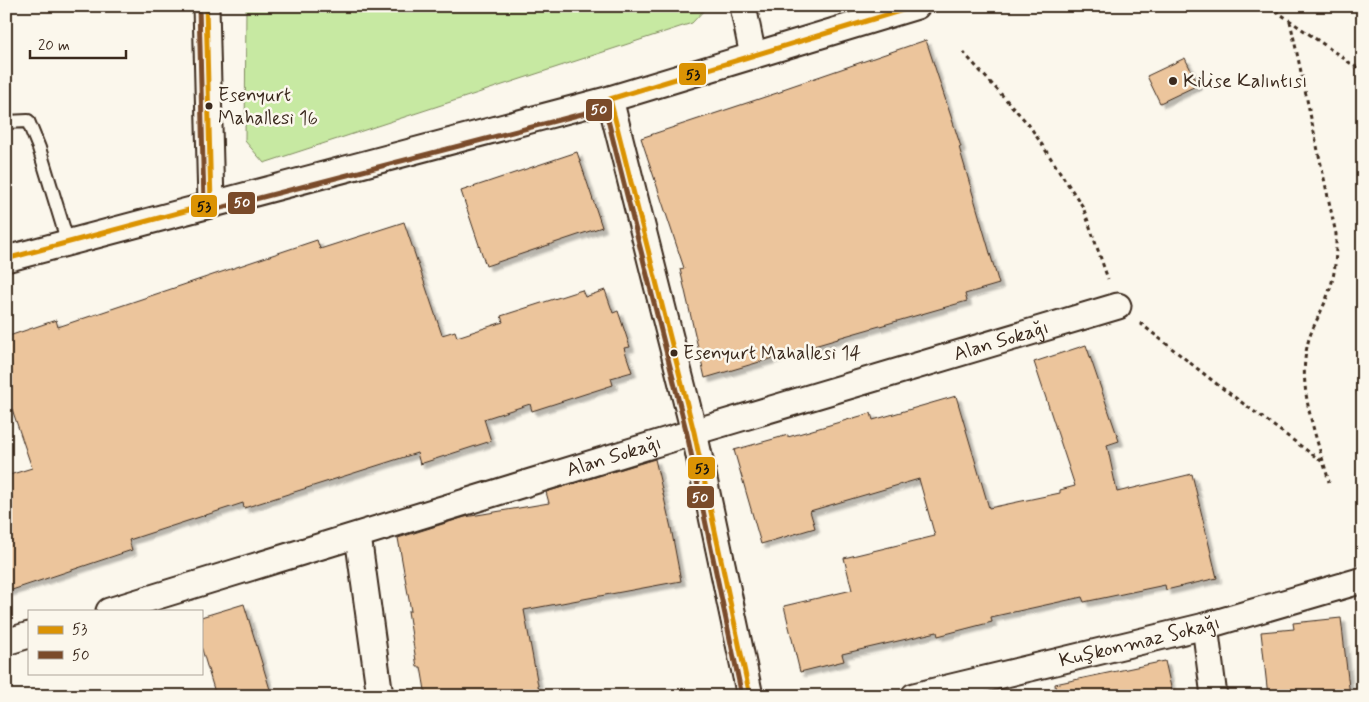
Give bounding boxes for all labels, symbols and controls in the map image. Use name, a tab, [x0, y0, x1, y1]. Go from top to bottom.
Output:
scale bar	[30, 28, 126, 60]
text: 20 m	[38, 36, 70, 56]
line badge: 53	[678, 62, 707, 86]
text: 53	[686, 66, 700, 84]
place label: Kilise Kalıntısı	[1183, 68, 1307, 95]
marker: Kilise Kalıntısı	[1167, 75, 1179, 87]
place label: Esenyurt Mahallesi 16	[218, 83, 318, 131]
line badge: 50	[585, 98, 613, 122]
marker: Esenyurt Mahallesi 16	[204, 101, 214, 111]
text: 50	[591, 101, 607, 119]
line badge: 50	[227, 191, 256, 215]
line badge: 53	[190, 194, 218, 218]
text: 50	[234, 194, 250, 212]
text: 53	[197, 198, 211, 216]
street label: Alan Sokağı	[950, 314, 1052, 368]
place label: Esenyurt Mahallesi 14	[683, 341, 861, 366]
marker: Esenyurt Mahallesi 14	[669, 348, 679, 358]
street label: Alan Sokağı	[563, 429, 665, 484]
line badge: 53	[687, 456, 716, 480]
text: 53	[695, 460, 709, 478]
line badge: 50	[686, 485, 715, 509]
text: 50	[692, 489, 708, 507]
street label: Kuşkonmaz Sokağı	[1057, 609, 1223, 674]
legend	[28, 610, 202, 674]
text: 53	[72, 620, 87, 640]
text: 50	[72, 646, 90, 666]

